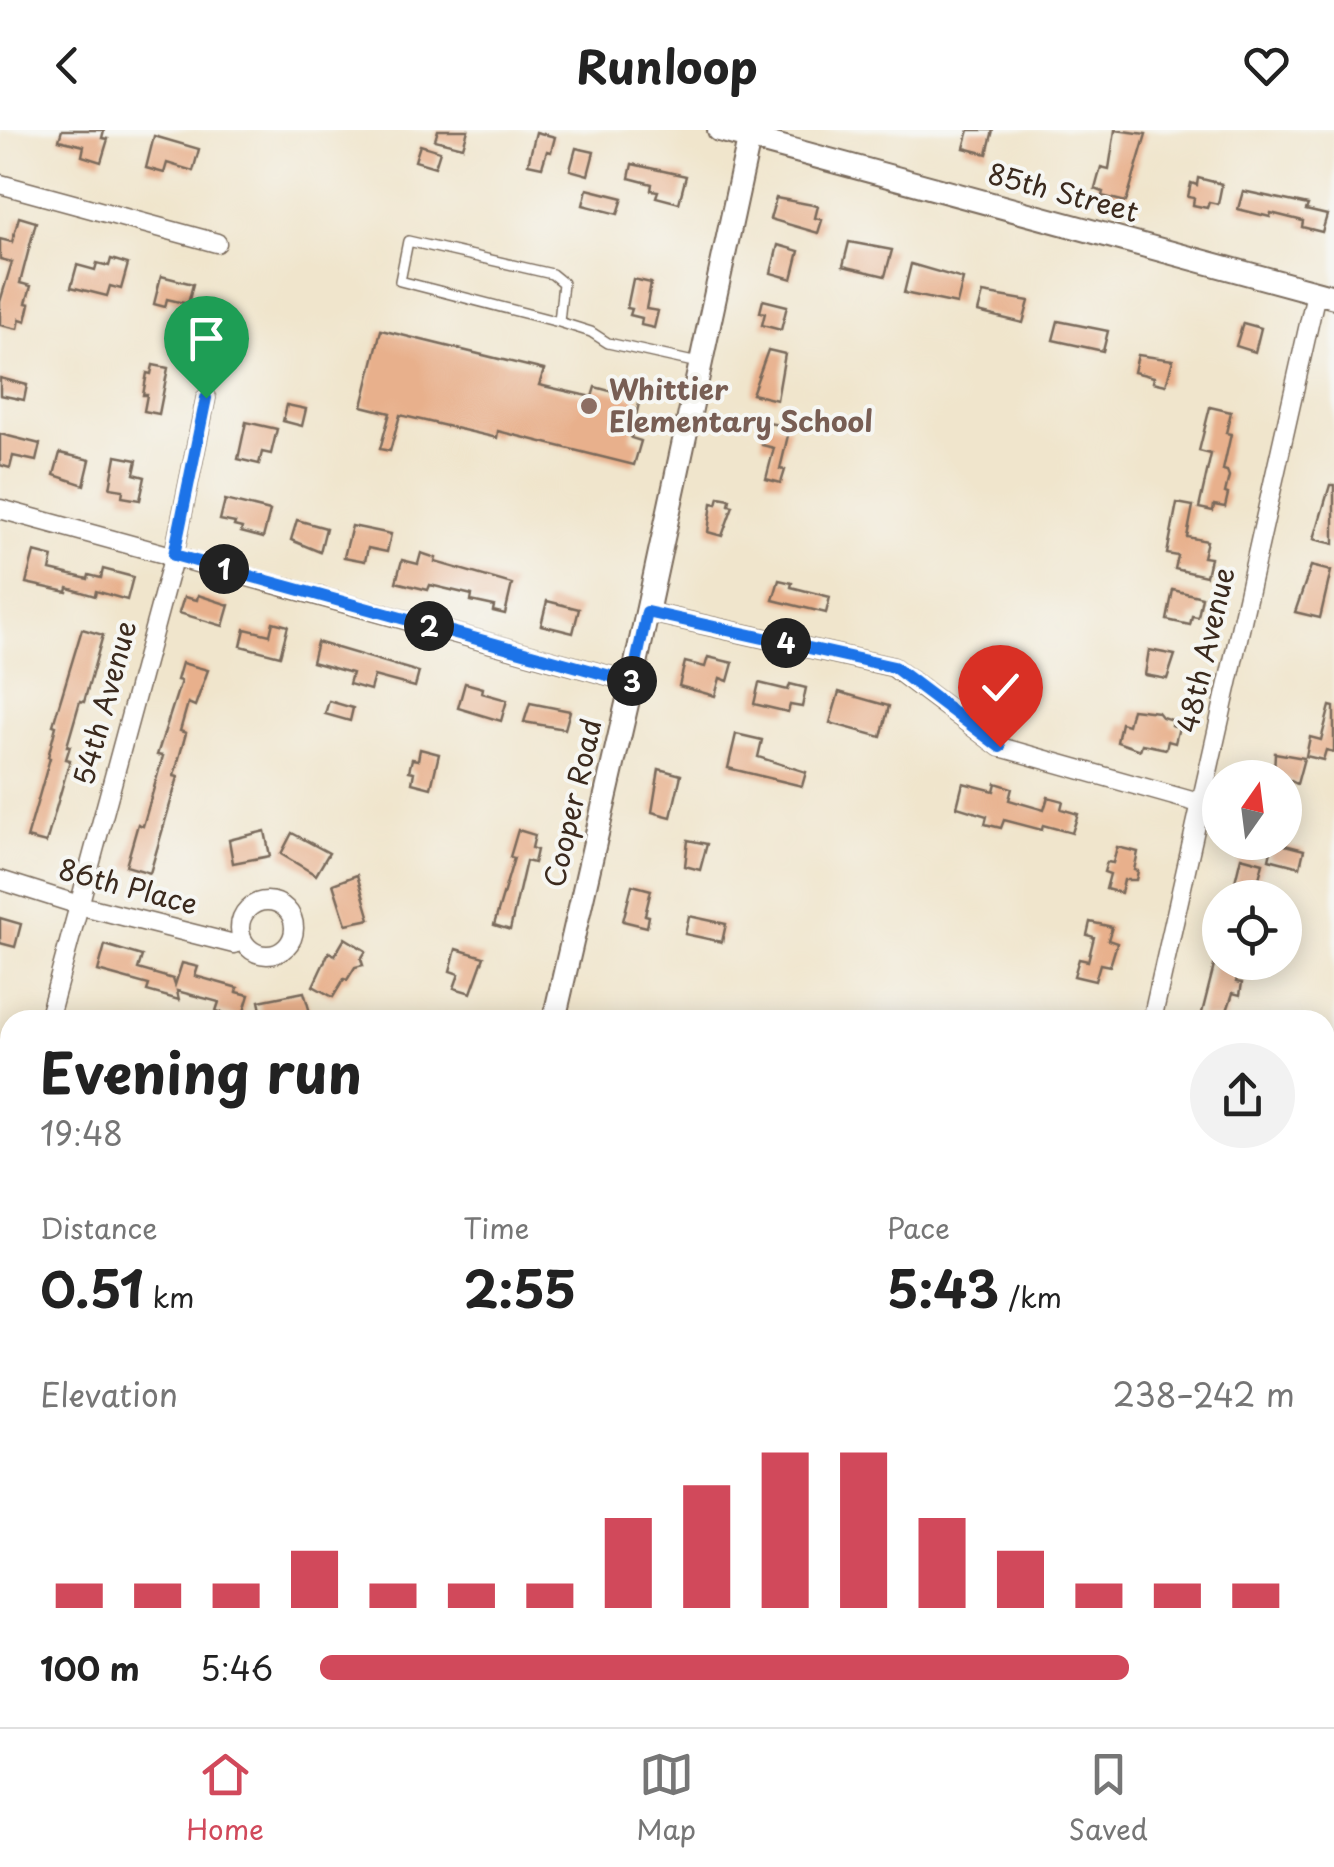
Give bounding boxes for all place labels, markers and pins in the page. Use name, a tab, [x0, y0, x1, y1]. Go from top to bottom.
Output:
pin	[164, 296, 249, 399]
place label: Whittier Elementary School	[609, 367, 873, 442]
marker: Whittier Elementary School	[578, 395, 600, 417]
pin: 1	[199, 544, 249, 594]
pin: 2	[404, 601, 454, 651]
pin: 4	[761, 618, 811, 668]
pin	[958, 645, 1043, 748]
pin: 3	[607, 656, 657, 706]

